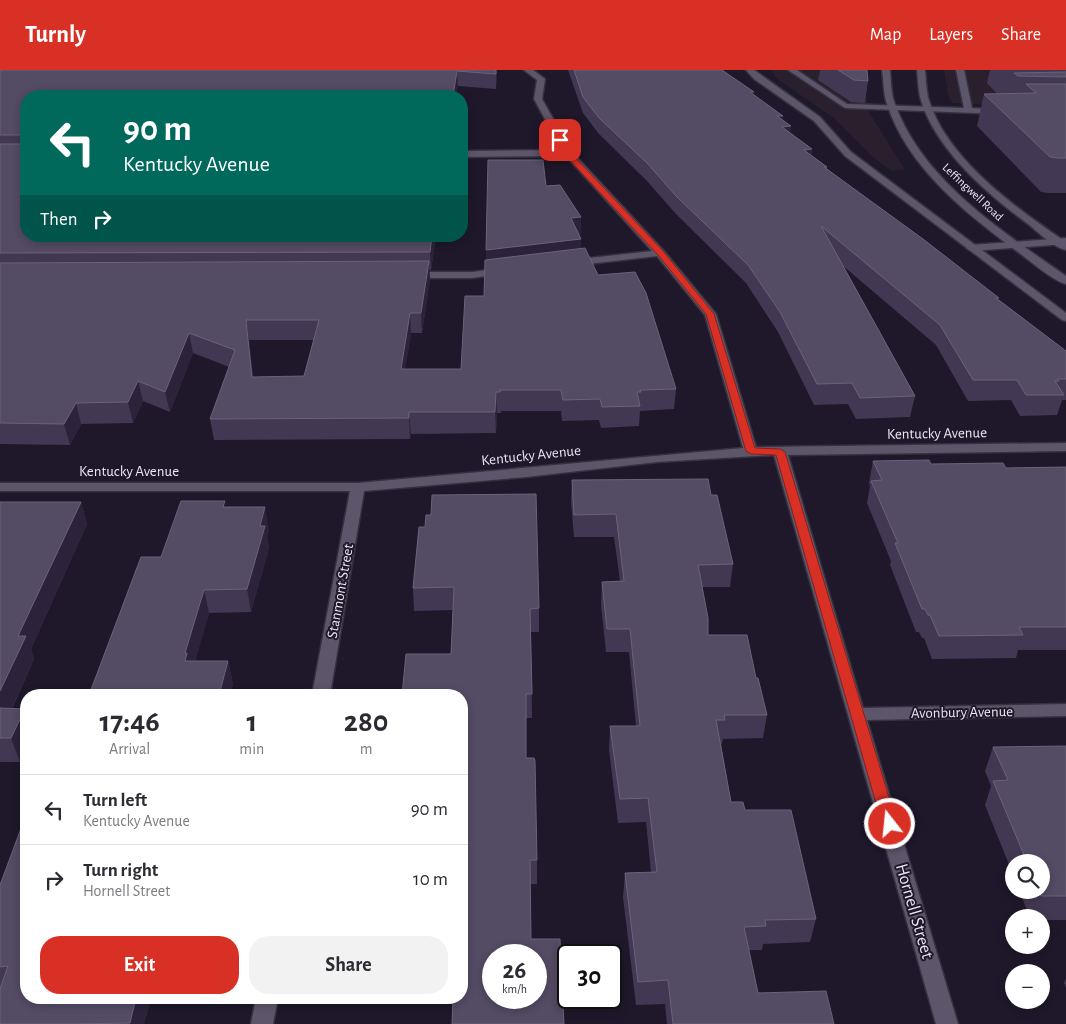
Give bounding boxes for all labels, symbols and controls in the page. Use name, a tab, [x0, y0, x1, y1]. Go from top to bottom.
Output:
text: Turnly	[25, 23, 86, 47]
text: Map	[870, 26, 901, 44]
text: Layers	[929, 26, 973, 44]
text: Share	[1001, 26, 1041, 44]
icon: left	[40, 110, 105, 175]
text: 90 m	[123, 112, 192, 147]
pin	[539, 119, 581, 161]
icon: arrive	[546, 126, 574, 154]
text: Kentucky Avenue	[123, 153, 270, 175]
street label: Leffingwell Road	[940, 161, 1006, 223]
icon: right	[88, 205, 116, 233]
text: Then	[40, 210, 78, 229]
street label: Kentucky Avenue	[887, 425, 987, 442]
street label: Kentucky Avenue	[480, 443, 582, 468]
street label: Kentucky Avenue	[79, 464, 179, 479]
street label: Stanmont Street	[325, 542, 356, 640]
street label: Avonbury Avenue	[911, 704, 1013, 721]
text: 17:46	[100, 707, 160, 737]
text: 1	[246, 707, 257, 737]
text: 280	[344, 707, 388, 737]
text: Arrival	[109, 741, 150, 757]
text: min	[239, 741, 264, 757]
text: m	[360, 741, 373, 757]
text: Turn left	[83, 791, 147, 810]
icon: left	[40, 796, 68, 824]
position arrow	[863, 797, 915, 849]
text: 90 m	[411, 800, 448, 819]
text: Kentucky Avenue	[83, 813, 190, 829]
map controls	[1005, 854, 1050, 1009]
button: search	[1005, 854, 1050, 899]
text: Turn right	[83, 861, 158, 880]
street label: Hornell Street	[892, 862, 936, 961]
icon: right	[40, 866, 68, 894]
text: 10 m	[413, 870, 448, 889]
text: Hornell Street	[83, 883, 170, 899]
button: +	[1005, 909, 1050, 954]
button: Exit	[40, 936, 239, 994]
button: Share	[249, 936, 448, 994]
speed limit sign: 30	[557, 944, 622, 1009]
text: 26	[503, 958, 526, 983]
button: −	[1005, 964, 1050, 1009]
text: km/h	[502, 983, 527, 995]

